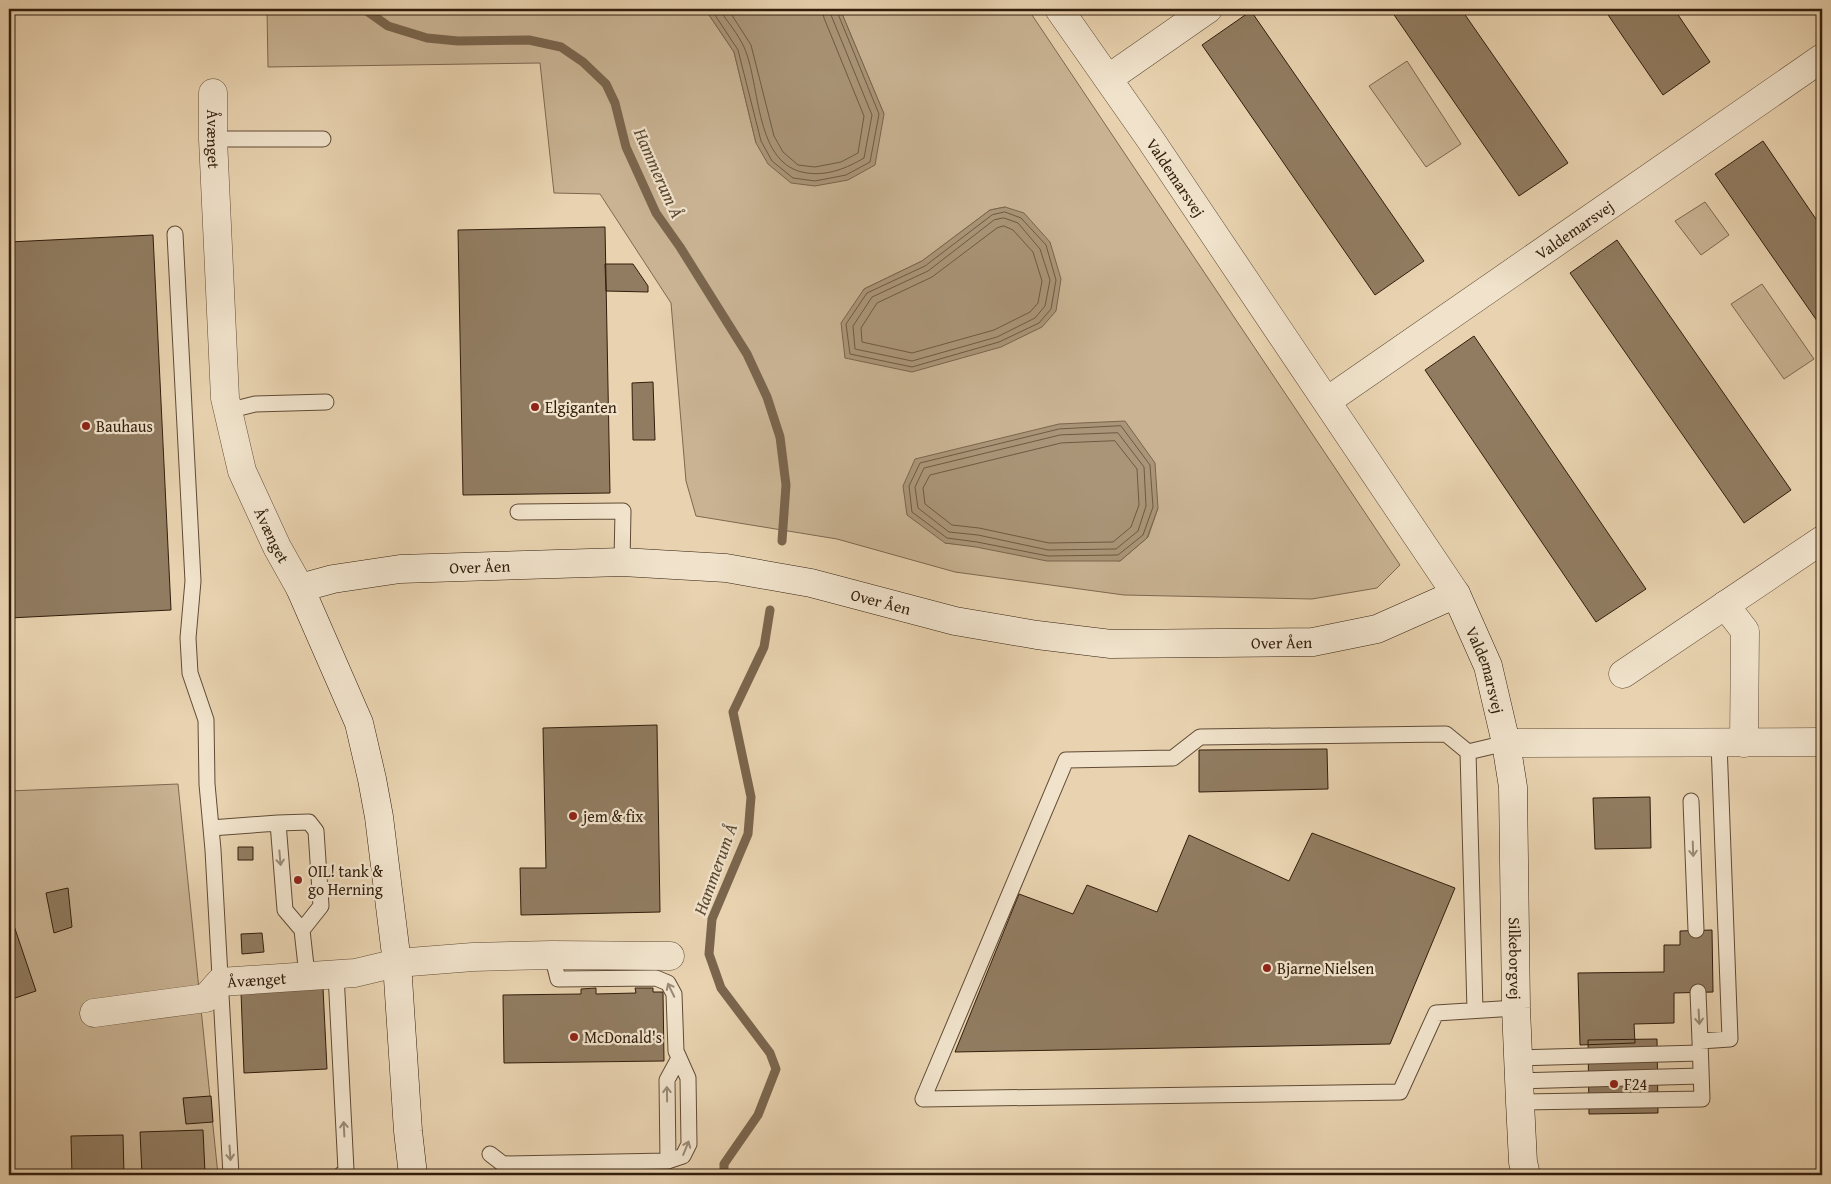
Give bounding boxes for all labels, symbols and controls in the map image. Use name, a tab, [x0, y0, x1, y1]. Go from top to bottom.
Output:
street label: Åvænget	[201, 109, 226, 169]
water label: Hammerum Å	[627, 123, 691, 222]
street label: Valdemarsvej	[1141, 133, 1211, 222]
street label: Valdemarsvej	[1530, 194, 1619, 265]
place label: Elgiganten	[545, 395, 617, 419]
marker: Elgiganten	[529, 401, 541, 413]
place label: Bauhaus	[96, 414, 153, 438]
marker: Bauhaus	[80, 420, 92, 432]
street label: Åvænget	[248, 503, 296, 568]
street label: Over Åen	[449, 554, 511, 579]
street label: Over Åen	[848, 582, 914, 621]
street label: Valdemarsvej	[1460, 623, 1511, 716]
street label: Over Åen	[1251, 630, 1312, 655]
place label: jem & fix	[581, 804, 644, 828]
marker: jem & fix	[567, 810, 579, 822]
water label: Hammerum Å	[686, 819, 744, 920]
one-way arrow	[1688, 841, 1698, 857]
one-way arrow	[276, 849, 285, 865]
place label: OIL! tank & go Herning	[308, 859, 383, 901]
marker: OIL! tank & go Herning	[292, 874, 304, 886]
street label: Silkeborgvej	[1503, 917, 1528, 1000]
place label: Bjarne Nielsen	[1277, 956, 1374, 980]
marker: Bjarne Nielsen	[1261, 962, 1273, 974]
street label: Åvænget	[226, 966, 287, 993]
one-way arrow	[665, 983, 675, 998]
one-way arrow	[1694, 1008, 1703, 1024]
place label: McDonald's	[584, 1025, 662, 1049]
marker: McDonald's	[568, 1031, 580, 1043]
place label: F24	[1624, 1072, 1648, 1096]
marker: F24	[1608, 1078, 1620, 1090]
one-way arrow	[662, 1087, 672, 1103]
one-way arrow	[339, 1121, 349, 1138]
one-way arrow	[682, 1141, 691, 1156]
one-way arrow	[225, 1145, 235, 1161]

